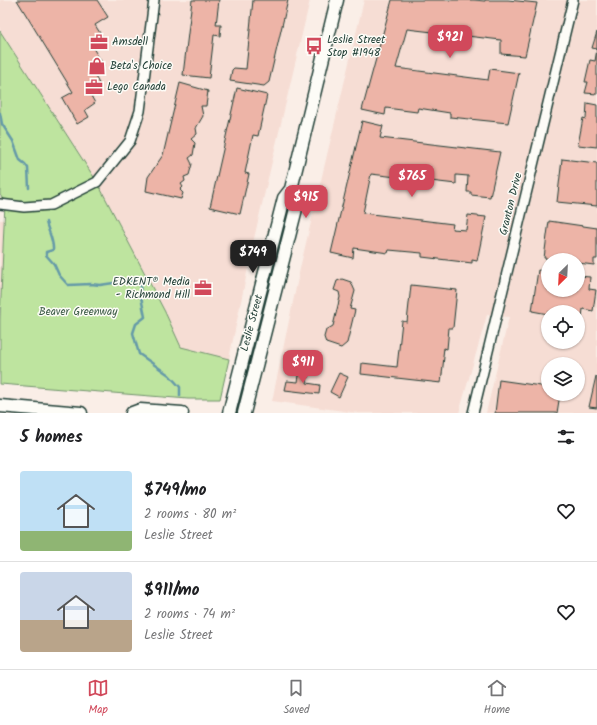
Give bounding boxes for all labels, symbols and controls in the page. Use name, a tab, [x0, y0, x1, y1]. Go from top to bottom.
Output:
pin: $921	[426, 25, 474, 59]
text: $921	[437, 27, 463, 48]
place label: Leslie Street Stop #1948	[327, 31, 386, 62]
office icon: Amsdell	[89, 32, 109, 52]
place label: Amsdell	[112, 33, 148, 51]
bus stop icon: Leslie Street Stop #1948	[304, 36, 324, 56]
shop icon: Beta's Choice	[87, 56, 107, 76]
place label: Beta's Choice	[110, 57, 172, 75]
office icon: Lego Canada	[84, 77, 104, 97]
place label: Lego Canada	[107, 78, 166, 96]
pin: $765	[388, 164, 436, 198]
text: $765	[398, 166, 426, 187]
street label: Granton Drive	[495, 171, 527, 237]
pin: $915	[282, 185, 330, 219]
text: $915	[294, 187, 318, 208]
pin: $749	[229, 240, 277, 274]
text: $749	[239, 242, 267, 263]
north arrow	[541, 253, 585, 297]
map controls	[541, 253, 585, 401]
place label: EDKENT® Media - Richmond Hill	[112, 273, 190, 304]
office icon: EDKENT® Media - Richmond Hill	[193, 278, 213, 298]
street label: Leslie Street	[236, 292, 268, 353]
park label: Beaver Greenway	[39, 303, 118, 321]
button: locate	[541, 305, 585, 349]
pin: $911	[279, 350, 327, 384]
text: $911	[292, 352, 314, 373]
button: layers	[541, 357, 585, 401]
text: 5 homes	[20, 424, 83, 451]
icon: filters	[555, 426, 577, 448]
text: $749/mo	[144, 477, 206, 504]
icon: home	[52, 487, 100, 535]
icon: heart	[555, 500, 577, 522]
text: 2 rooms · 80 m²	[144, 504, 236, 525]
text: Leslie Street	[144, 525, 213, 546]
text: $911/mo	[144, 577, 199, 604]
icon: home	[52, 588, 100, 636]
icon: heart	[555, 601, 577, 623]
text: 2 rooms · 74 m²	[144, 604, 235, 625]
text: Leslie Street	[144, 625, 213, 646]
tab: Map	[87, 677, 109, 719]
tab: Saved	[283, 677, 310, 719]
tab: Home	[484, 677, 510, 719]

